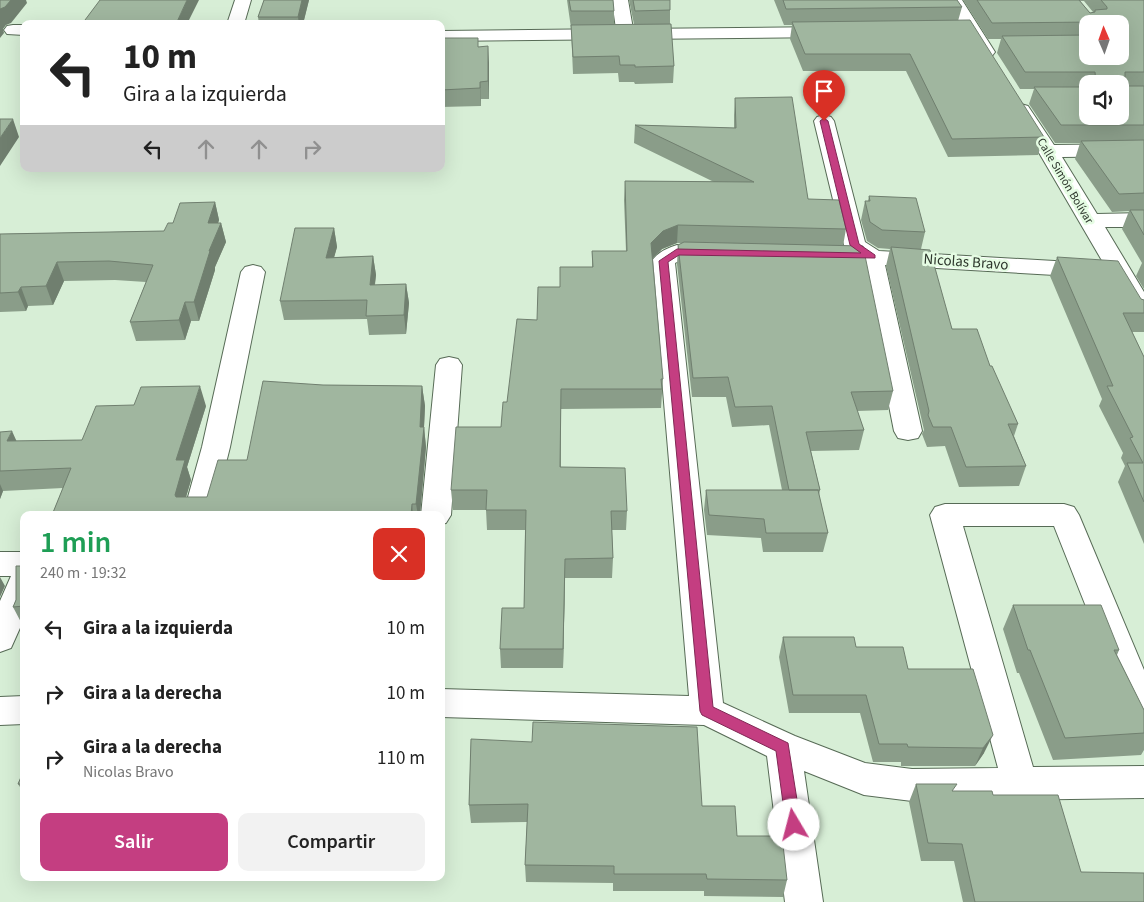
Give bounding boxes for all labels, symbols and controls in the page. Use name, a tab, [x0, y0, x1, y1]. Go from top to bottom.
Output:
north arrow	[1079, 15, 1129, 65]
map controls	[1079, 15, 1129, 125]
text: 10 m	[123, 32, 197, 82]
icon: left	[40, 40, 105, 105]
pin	[803, 70, 845, 121]
button: sound	[1079, 75, 1129, 125]
icon: arrive	[810, 77, 838, 105]
text: Gira a la izquierda	[123, 78, 287, 110]
icon: left	[139, 135, 167, 163]
icon: ahead	[192, 135, 220, 163]
icon: ahead	[245, 135, 273, 163]
icon: right	[298, 135, 326, 163]
street label: Calle Simón Bolívar	[1033, 135, 1098, 228]
street label: Nicolas Bravo	[923, 249, 1009, 275]
text: 1 min	[40, 521, 111, 564]
button: close	[373, 528, 425, 580]
text: 240 m · 19:32	[40, 562, 127, 584]
icon: left	[40, 615, 68, 643]
text: Gira a la izquierda	[83, 615, 233, 642]
text: 10 m	[387, 615, 425, 642]
icon: right	[40, 680, 68, 708]
text: Gira a la derecha	[83, 680, 222, 707]
text: 10 m	[387, 680, 425, 707]
text: Gira a la derecha	[83, 734, 222, 761]
icon: right	[40, 745, 68, 773]
text: 110 m	[377, 745, 425, 772]
text: Nicolas Bravo	[83, 761, 174, 783]
position arrow	[767, 798, 819, 850]
button: Salir	[40, 813, 228, 871]
button: Compartir	[238, 813, 425, 871]

